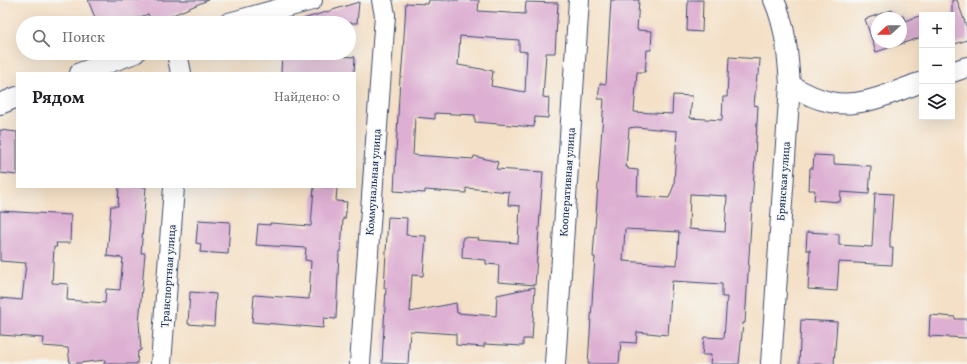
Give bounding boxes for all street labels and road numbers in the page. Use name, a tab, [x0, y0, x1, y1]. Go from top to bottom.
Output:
street label: Кооперативная улица	[557, 126, 580, 237]
street label: Коммунальная улица	[363, 127, 386, 236]
street label: Брянская улица	[774, 140, 795, 221]
street label: Транспортная улица	[158, 223, 181, 328]

